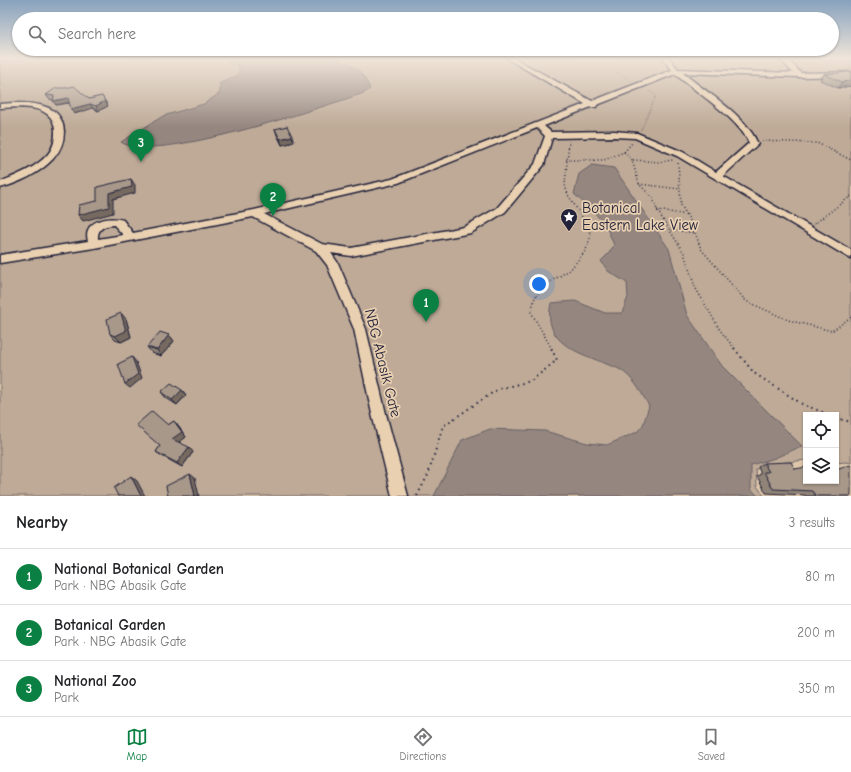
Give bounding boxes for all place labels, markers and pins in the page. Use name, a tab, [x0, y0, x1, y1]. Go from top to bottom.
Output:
pin: 3	[128, 129, 154, 162]
pin: 2	[260, 183, 286, 216]
place label: Botanical Eastern Lake View	[582, 199, 698, 234]
place icon: Botanical Eastern Lake View	[559, 207, 579, 232]
pin: 1	[413, 289, 439, 322]

